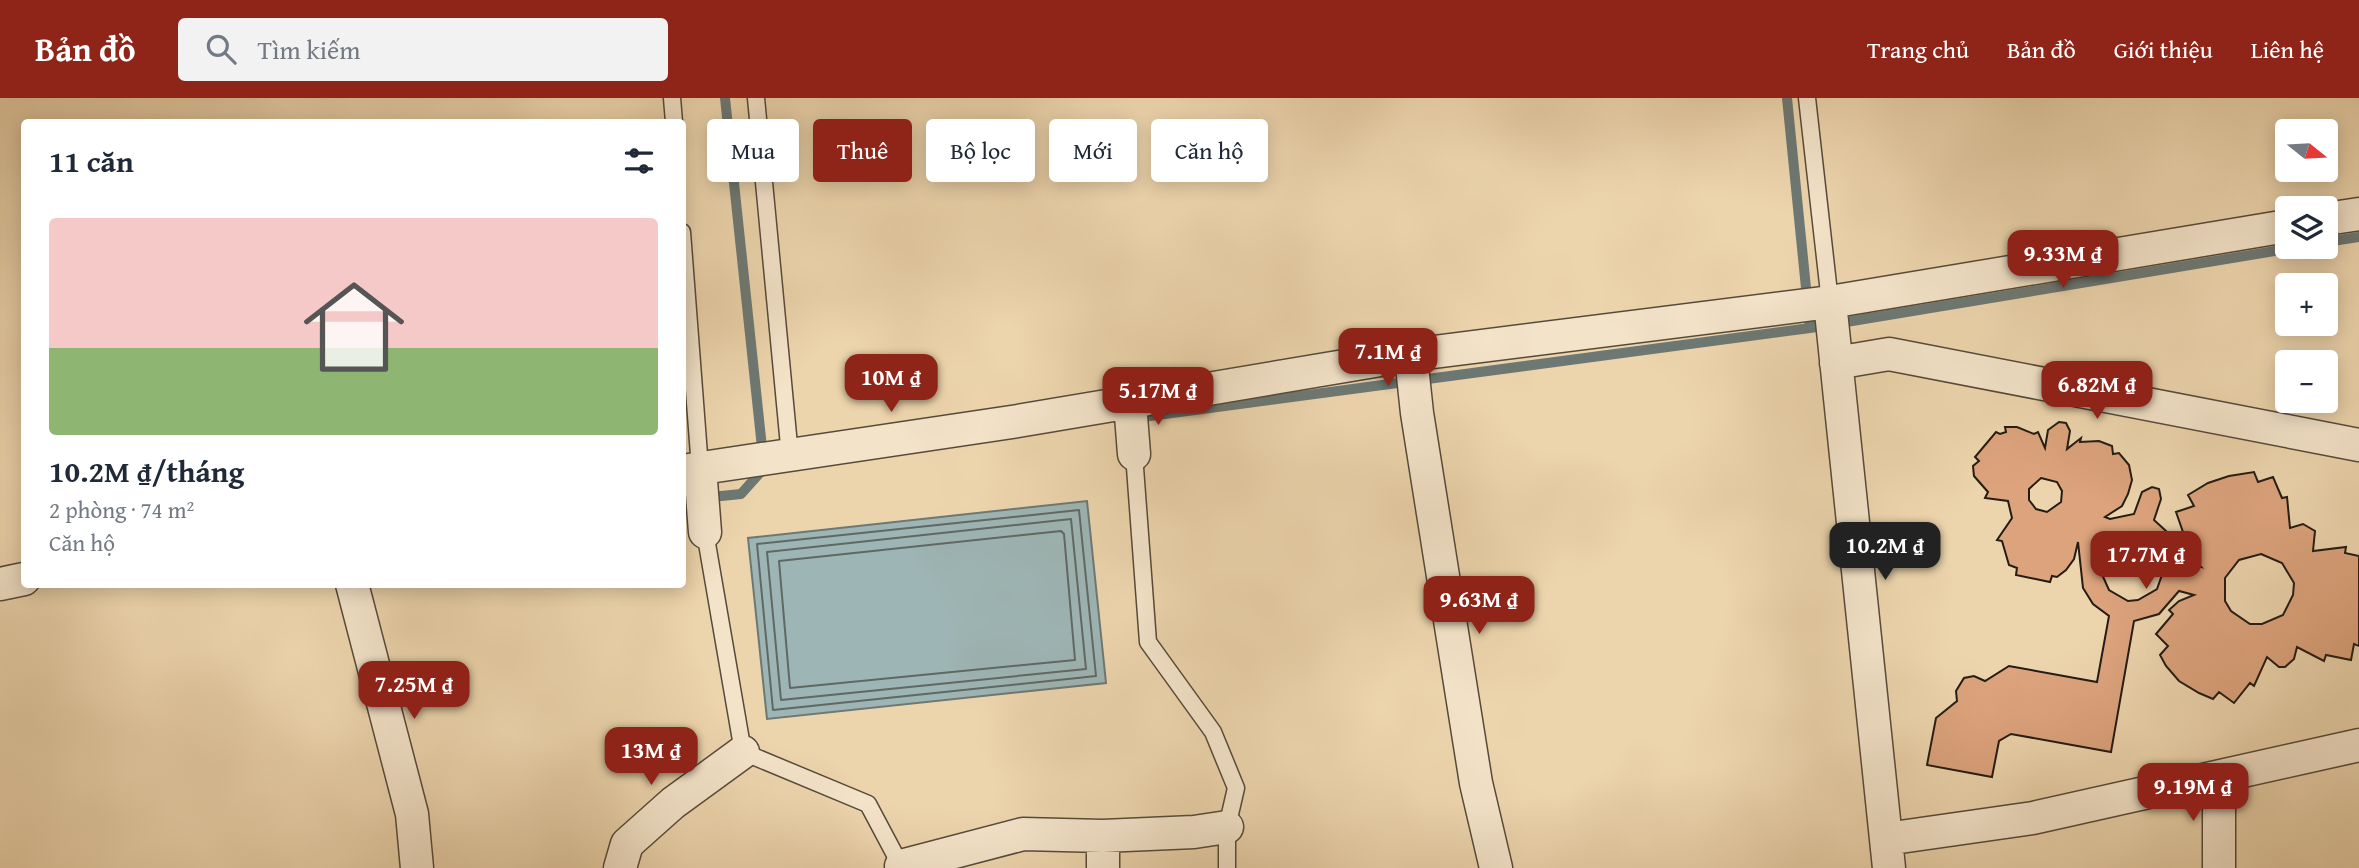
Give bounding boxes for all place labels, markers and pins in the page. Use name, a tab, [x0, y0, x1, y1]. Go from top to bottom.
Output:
pin: 9.33M ₫	[1998, 230, 2128, 290]
pin: 7.1M ₫	[1331, 328, 1445, 388]
pin: 10M ₫	[842, 354, 940, 414]
pin: 6.82M ₫	[2032, 362, 2162, 421]
pin: 5.17M ₫	[1093, 368, 1223, 427]
pin: 10.2M ₫	[1820, 522, 1950, 582]
pin: 17.7M ₫	[2081, 532, 2211, 591]
pin: 9.63M ₫	[1414, 576, 1544, 636]
pin: 7.25M ₫	[349, 662, 479, 721]
pin: 13M ₫	[602, 728, 700, 787]
pin: 9.19M ₫	[2128, 764, 2258, 823]

